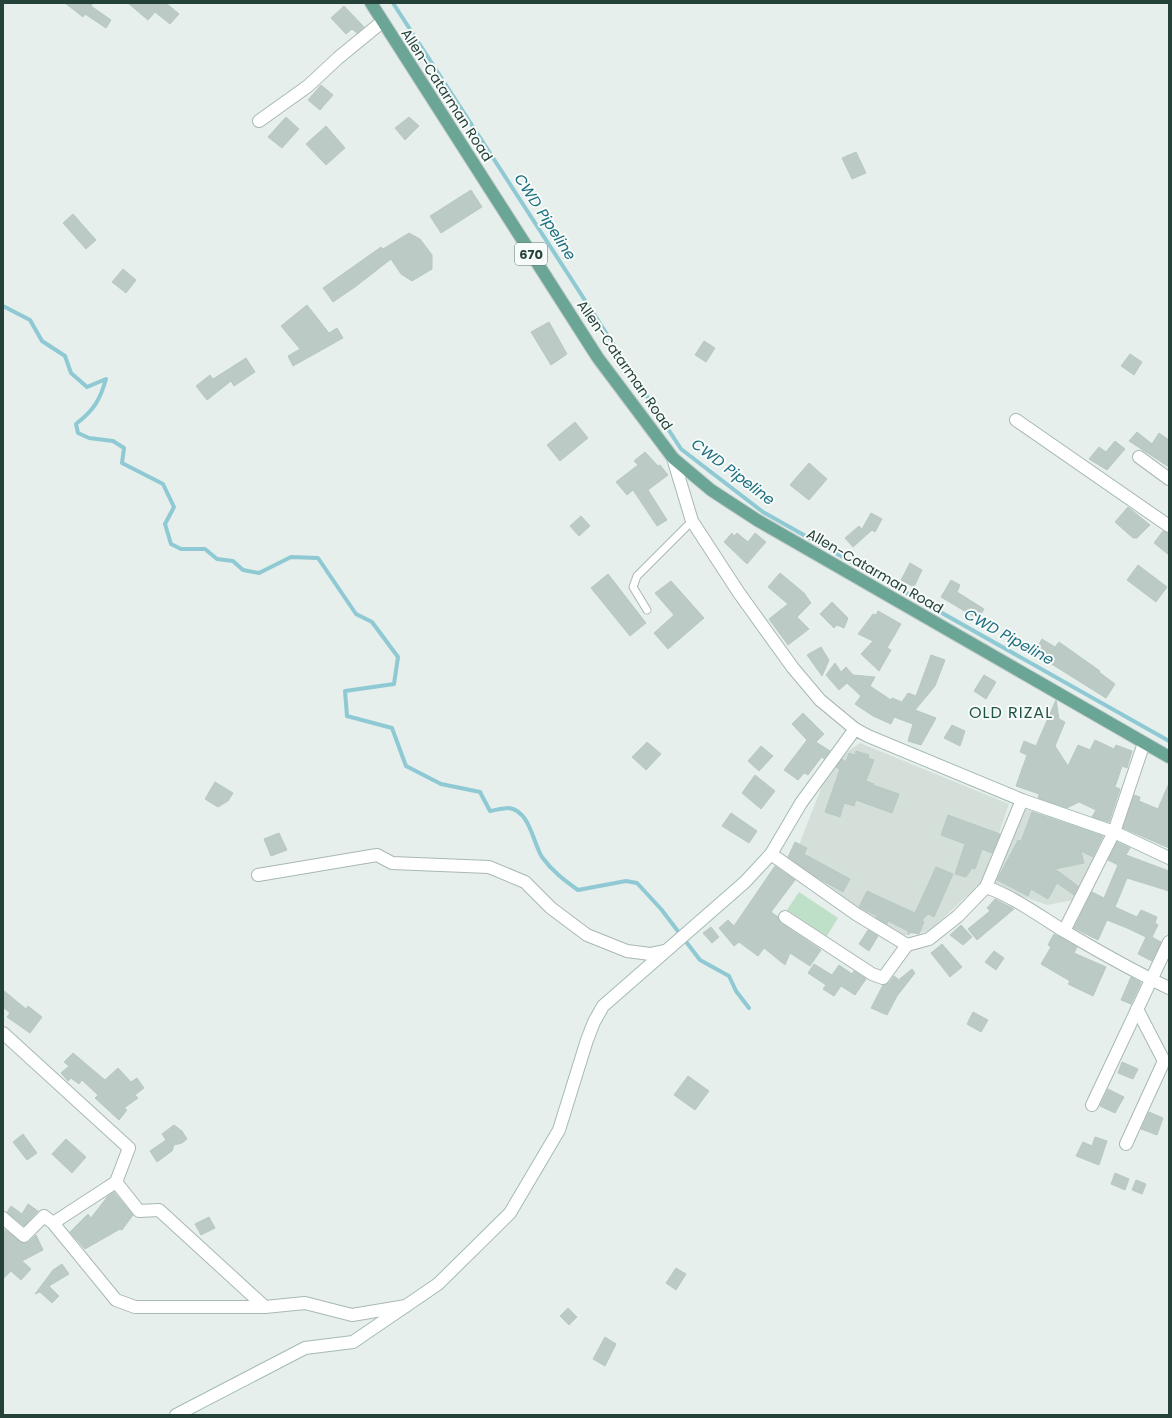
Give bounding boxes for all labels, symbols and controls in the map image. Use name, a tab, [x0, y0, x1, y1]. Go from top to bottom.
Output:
street label: Allen-Catarman Road	[396, 25, 498, 165]
water label: CWD Pipeline	[510, 169, 581, 264]
road number: 670	[515, 243, 547, 265]
street label: Allen-Catarman Road	[572, 296, 678, 434]
water label: CWD Pipeline	[687, 433, 779, 510]
street label: Allen-Catarman Road	[803, 524, 947, 618]
water label: CWD Pipeline	[961, 603, 1058, 670]
district label: OLD RIZAL	[969, 701, 1053, 724]

